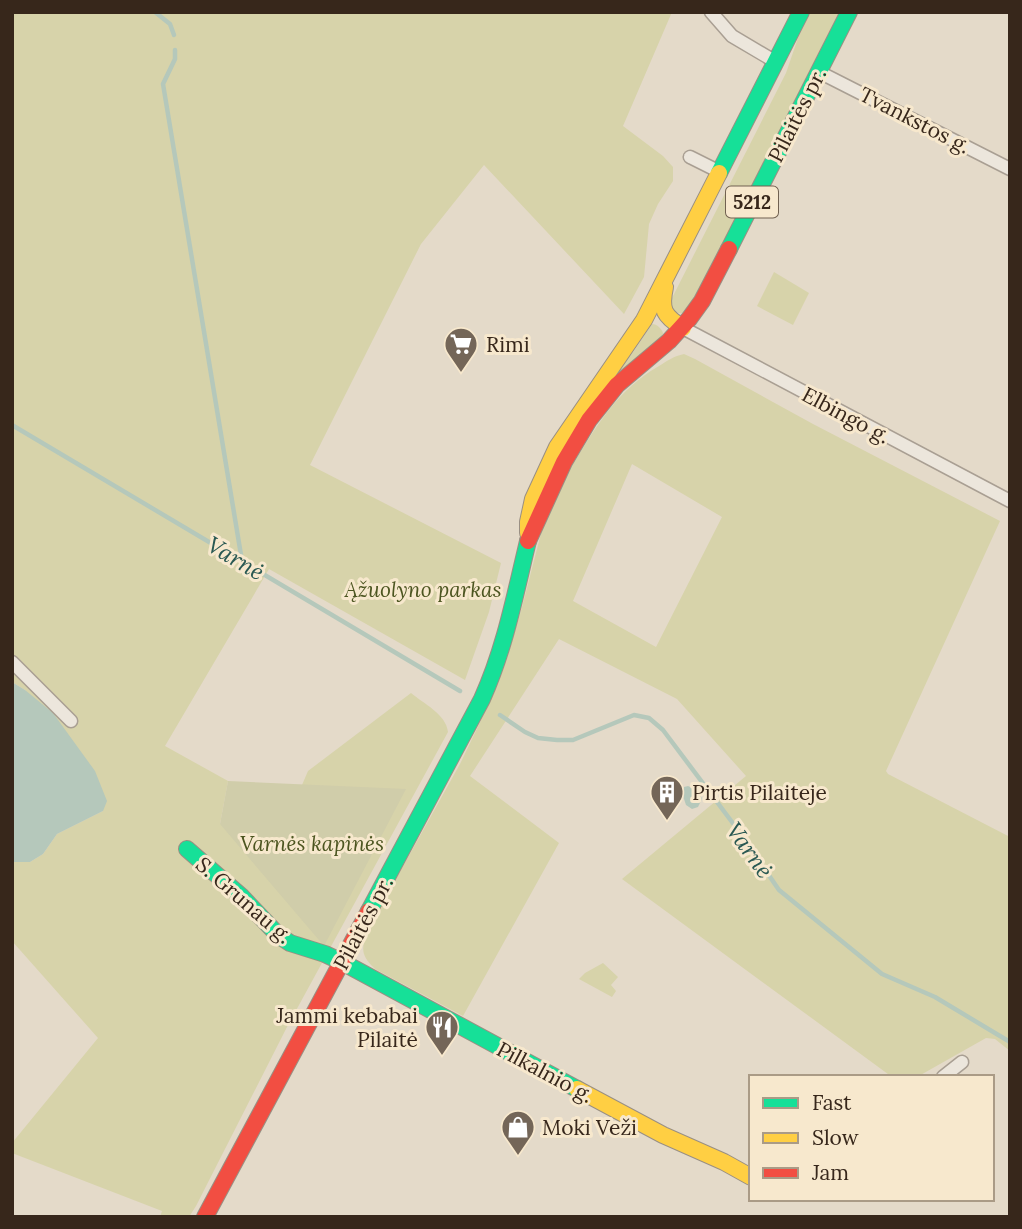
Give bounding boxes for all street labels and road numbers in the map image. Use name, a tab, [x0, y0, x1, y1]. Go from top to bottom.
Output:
street label: Pilaitės pr.	[762, 63, 832, 167]
street label: Tvankstos g.	[855, 81, 975, 159]
road number: 5212	[726, 186, 778, 218]
street label: Elbingo g.	[797, 381, 895, 449]
street label: S. Grunau g.	[190, 851, 298, 949]
street label: Pilaitės pr.	[327, 872, 399, 974]
street label: Pilkalnio g.	[492, 1035, 598, 1109]

